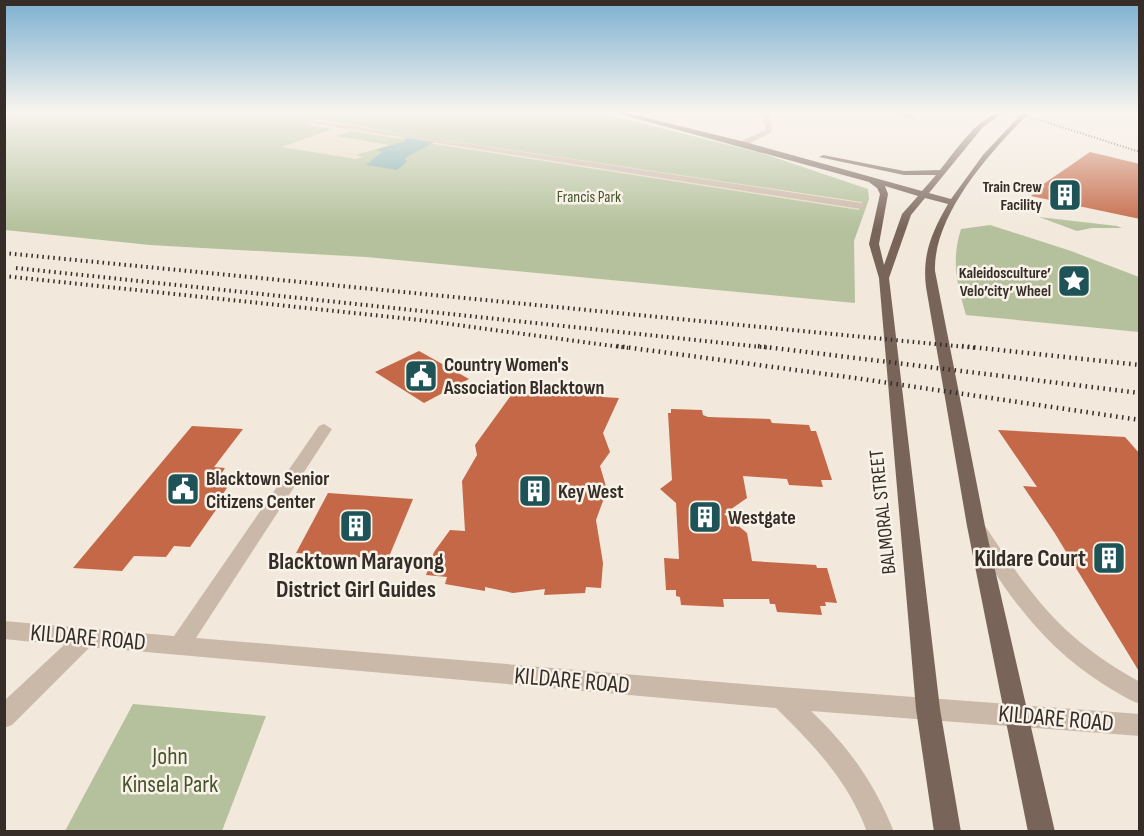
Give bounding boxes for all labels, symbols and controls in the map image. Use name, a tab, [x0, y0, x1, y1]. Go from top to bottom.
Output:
building icon: Train Crew Facility	[1047, 177, 1083, 213]
place label: Train Crew Facility	[982, 178, 1042, 215]
park label: Francis Park	[557, 188, 621, 207]
place icon: Kaleidosculture’ Velo’city’ Wheel	[1056, 263, 1092, 299]
place label: Kaleidosculture’ Velo’city’ Wheel	[959, 264, 1051, 301]
place label: Country Women's Association Blacktown	[443, 353, 604, 400]
public building icon: Country Women's Association Blacktown	[403, 358, 439, 394]
street label: BALMORAL STREET	[865, 448, 901, 575]
place label: Blacktown Senior Citizens Center	[206, 467, 329, 514]
public building icon: Blacktown Senior Citizens Center	[165, 471, 201, 507]
building icon: Key West	[517, 473, 553, 509]
place label: Key West	[558, 480, 624, 504]
building icon: Westgate	[687, 499, 723, 535]
place label: Westgate	[728, 506, 796, 530]
building icon: Blacktown Marayong District Girl Guides	[338, 508, 374, 544]
building icon: Kildare Court	[1091, 540, 1127, 576]
place label: Kildare Court	[974, 544, 1086, 573]
place label: Blacktown Marayong District Girl Guides	[268, 547, 444, 604]
street label: KILDARE ROAD	[29, 618, 147, 657]
street label: KILDARE ROAD	[513, 661, 631, 700]
street label: KILDARE ROAD	[997, 699, 1115, 738]
park label: John Kinsela Park	[122, 742, 218, 799]

